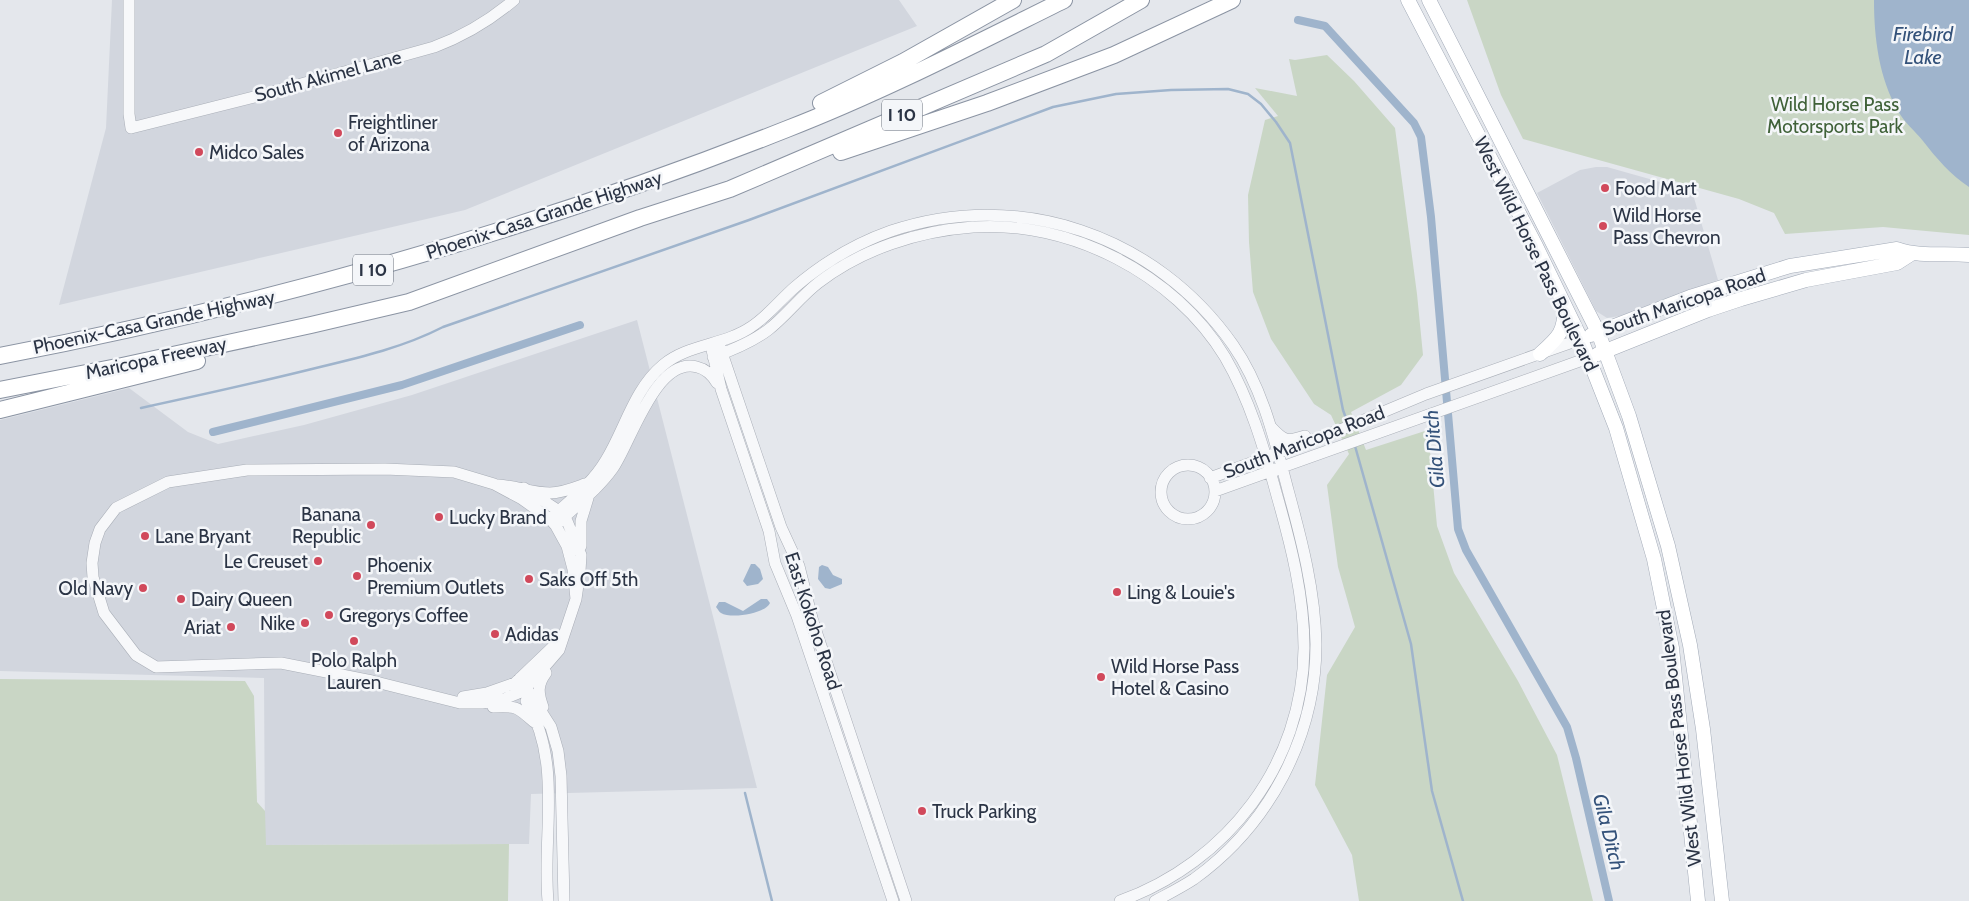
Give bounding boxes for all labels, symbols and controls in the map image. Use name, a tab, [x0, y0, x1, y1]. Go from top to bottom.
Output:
water label: Firebird Lake	[1893, 22, 1954, 69]
street label: South Akimel Lane	[252, 45, 404, 107]
park label: Wild Horse Pass Motorsports Park	[1767, 93, 1903, 138]
road number: I 10	[882, 100, 922, 130]
place label: Freightliner of Arizona	[348, 111, 437, 156]
marker: Freightliner of Arizona	[332, 127, 344, 139]
street label: West Wild Horse Pass Boulevard	[1469, 133, 1603, 375]
place label: Midco Sales	[209, 141, 304, 164]
marker: Midco Sales	[193, 146, 205, 158]
street label: Phoenix-Casa Grande Highway	[423, 166, 665, 264]
place label: Food Mart	[1615, 177, 1697, 200]
marker: Food Mart	[1599, 182, 1611, 194]
place label: Wild Horse Pass Chevron	[1613, 204, 1721, 249]
marker: Wild Horse Pass Chevron	[1597, 220, 1609, 232]
road number: I 10	[353, 254, 393, 286]
street label: South Maricopa Road	[1599, 263, 1769, 341]
street label: Phoenix-Casa Grande Highway	[31, 285, 277, 359]
street label: Maricopa Freeway	[83, 332, 229, 384]
street label: South Maricopa Road	[1220, 401, 1388, 483]
water label: Gila Ditch	[1419, 409, 1449, 489]
place label: Banana Republic	[292, 503, 361, 548]
place label: Lucky Brand	[449, 506, 547, 529]
marker: Lucky Brand	[433, 511, 445, 523]
marker: Banana Republic	[365, 519, 377, 531]
place label: Lane Bryant	[155, 525, 252, 548]
marker: Lane Bryant	[139, 530, 151, 542]
street label: East Kokoho Road	[780, 549, 846, 693]
place label: Le Creuset	[224, 550, 309, 573]
place label: Phoenix Premium Outlets	[367, 554, 504, 599]
marker: Le Creuset	[312, 555, 324, 567]
place label: Saks Off 5th	[539, 568, 638, 591]
marker: Phoenix Premium Outlets	[351, 570, 363, 582]
marker: Saks Off 5th	[523, 573, 535, 585]
place label: Old Navy	[58, 577, 133, 600]
place label: Ling & Louie's	[1127, 581, 1235, 604]
marker: Old Navy	[137, 582, 149, 594]
marker: Ling & Louie's	[1111, 586, 1123, 598]
place label: Dairy Queen	[191, 588, 292, 611]
marker: Dairy Queen	[175, 593, 187, 605]
place label: Gregorys Coffee	[339, 604, 469, 627]
street label: West Wild Horse Pass Boulevard	[1652, 608, 1706, 868]
marker: Gregorys Coffee	[323, 609, 335, 621]
place label: Nike	[260, 612, 295, 635]
place label: Ariat	[184, 616, 222, 639]
marker: Nike	[299, 617, 311, 629]
marker: Ariat	[225, 621, 237, 633]
place label: Adidas	[505, 623, 559, 646]
marker: Adidas	[489, 628, 501, 640]
marker: Polo Ralph Lauren	[348, 635, 360, 647]
place label: Polo Ralph Lauren	[311, 649, 397, 694]
place label: Wild Horse Pass Hotel & Casino	[1111, 655, 1239, 700]
marker: Wild Horse Pass Hotel & Casino	[1095, 671, 1107, 683]
water label: Gila Ditch	[1588, 791, 1630, 873]
place label: Truck Parking	[932, 800, 1037, 823]
marker: Truck Parking	[916, 805, 928, 817]

